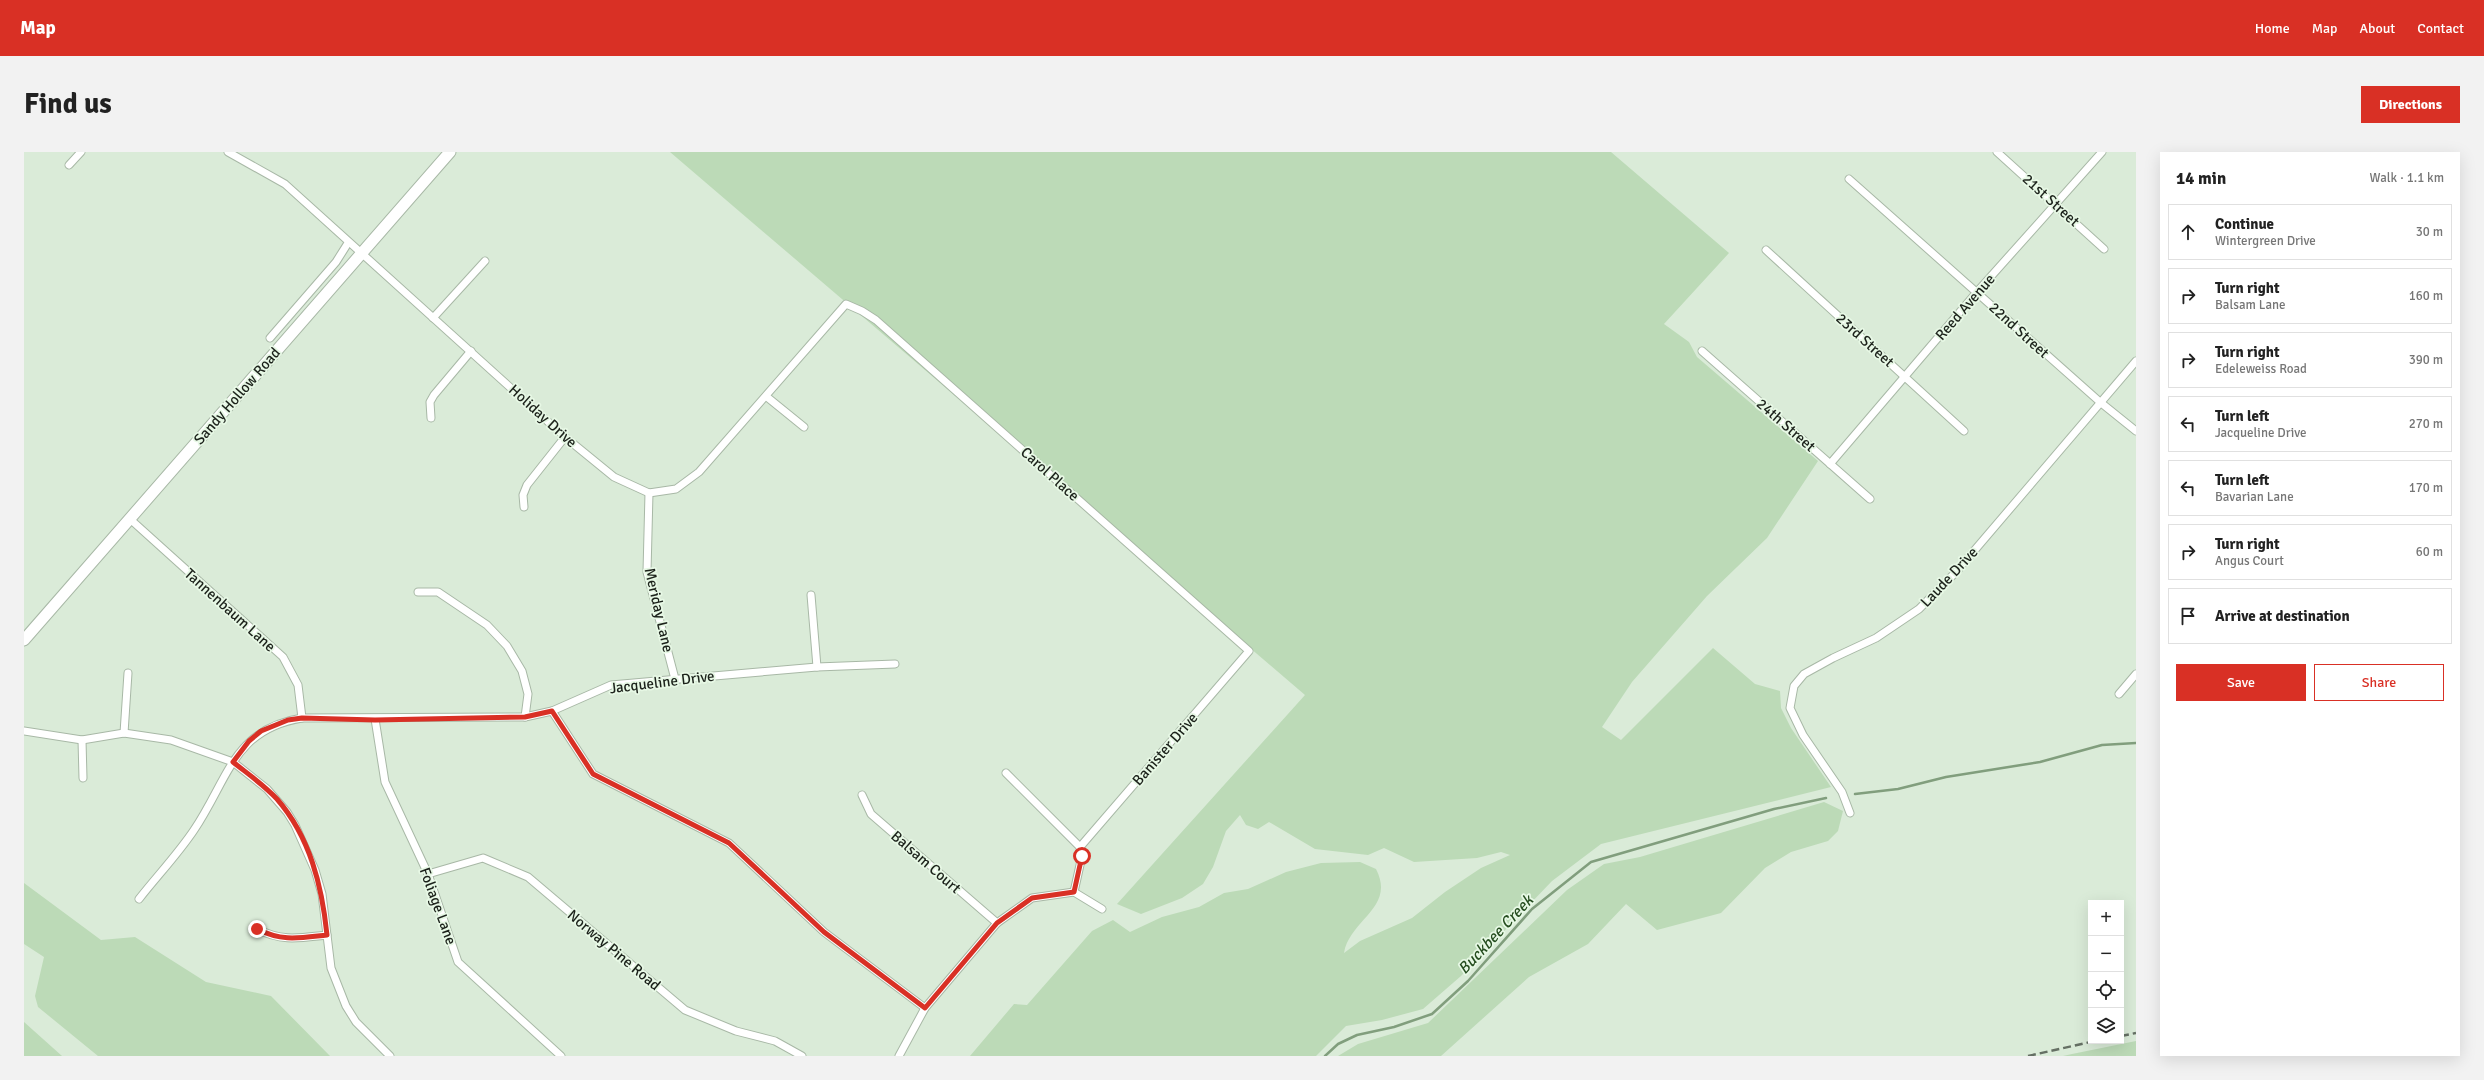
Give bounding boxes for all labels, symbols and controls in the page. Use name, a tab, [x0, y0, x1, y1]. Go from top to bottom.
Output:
text: Map	[20, 16, 56, 40]
text: Home	[2255, 20, 2290, 37]
text: Map	[2312, 20, 2337, 37]
text: About	[2359, 20, 2395, 37]
text: Contact	[2417, 20, 2464, 37]
button: Directions	[2361, 86, 2460, 123]
text: Find us	[24, 87, 112, 121]
text: 14 min	[2176, 168, 2226, 189]
street label: 21st Street	[2019, 170, 2083, 230]
text: Walk · 1.1 km	[2370, 170, 2444, 186]
text: Continue	[2215, 215, 2274, 233]
icon: ahead	[2177, 221, 2199, 243]
text: 30 m	[2416, 224, 2443, 240]
text: Wintergreen Drive	[2215, 233, 2316, 249]
street label: Reed Avenue	[1931, 270, 1999, 344]
text: Turn right	[2215, 279, 2280, 297]
icon: right	[2177, 285, 2199, 307]
text: 160 m	[2409, 288, 2443, 304]
text: Balsam Lane	[2215, 297, 2286, 313]
street label: 22nd Street	[1985, 298, 2053, 362]
street label: 23rd Street	[1832, 309, 1898, 371]
text: Turn right	[2215, 343, 2280, 361]
street label: Sandy Hollow Road	[190, 344, 284, 448]
icon: right	[2177, 349, 2199, 371]
text: 390 m	[2409, 352, 2443, 368]
text: Edeleweiss Road	[2215, 361, 2307, 377]
street label: Holiday Drive	[505, 381, 581, 451]
street label: 24th Street	[1753, 395, 1819, 455]
text: Turn left	[2215, 407, 2269, 425]
icon: left	[2177, 413, 2199, 435]
text: 270 m	[2409, 416, 2443, 432]
text: Jacqueline Drive	[2215, 425, 2306, 441]
street label: Carol Place	[1017, 443, 1083, 505]
text: Turn left	[2215, 471, 2269, 489]
icon: left	[2177, 477, 2199, 499]
text: 170 m	[2409, 480, 2443, 496]
text: Bavarian Lane	[2215, 489, 2294, 505]
text: Turn right	[2215, 535, 2280, 553]
icon: right	[2177, 541, 2199, 563]
street label: Laude Drive	[1917, 543, 1981, 611]
text: 60 m	[2416, 544, 2443, 560]
text: Angus Court	[2215, 553, 2284, 569]
street label: Tannenbaum Lane	[181, 565, 279, 655]
street label: Meriday Lane	[641, 566, 677, 654]
icon: arrive	[2177, 605, 2199, 627]
text: Arrive at destination	[2215, 607, 2350, 625]
button: Save	[2176, 664, 2306, 701]
button: Share	[2314, 664, 2444, 701]
street label: Jacqueline Drive	[609, 667, 715, 697]
street label: Banister Drive	[1129, 709, 1201, 789]
street label: Balsam Court	[887, 827, 965, 897]
route start	[1073, 847, 1091, 865]
street label: Foliage Lane	[416, 865, 460, 947]
water label: Buckbee Creek	[1454, 889, 1539, 979]
map controls	[2088, 900, 2124, 1044]
button: +	[2088, 900, 2124, 936]
street label: Norway Pine Road	[564, 906, 664, 994]
route end	[248, 920, 266, 938]
button: −	[2088, 936, 2124, 972]
button: locate	[2088, 972, 2124, 1008]
button: layers	[2088, 1008, 2124, 1044]

